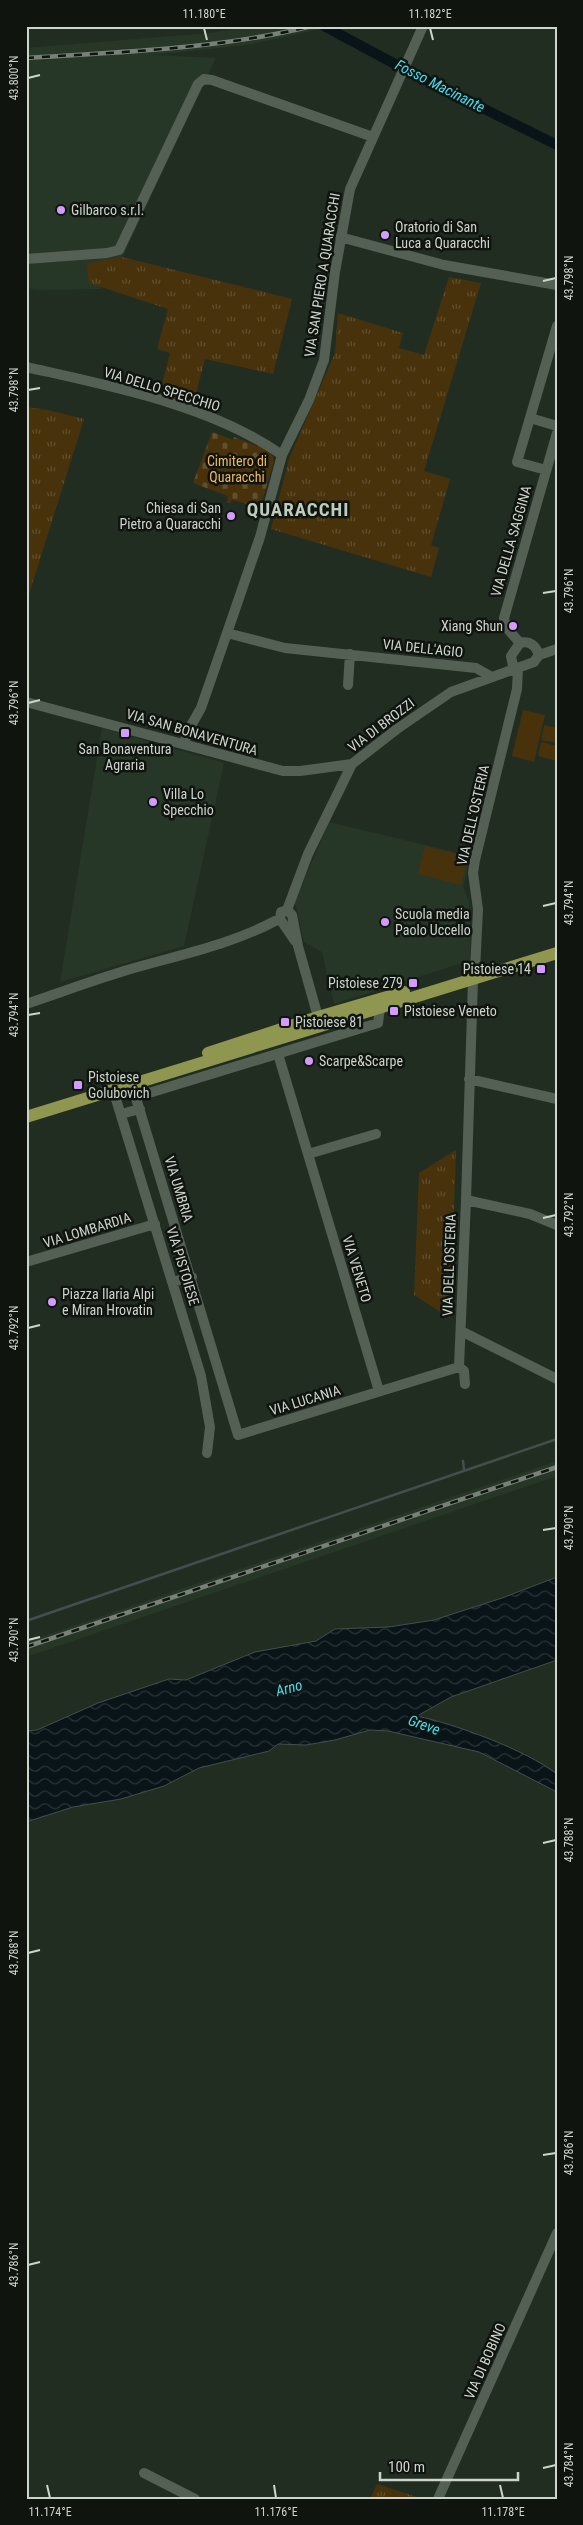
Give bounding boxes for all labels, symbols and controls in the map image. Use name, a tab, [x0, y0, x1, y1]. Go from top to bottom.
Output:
text: 11.180°E	[182, 7, 226, 21]
text: 11.182°E	[408, 7, 452, 21]
text: 43.800°N	[7, 56, 21, 100]
water label: Fosso Macinante	[392, 56, 488, 116]
street label: VIA SAN PIERO A QUARACCHI	[301, 192, 343, 358]
place label: Gilbarco s.r.l.	[71, 202, 144, 218]
marker: Gilbarco s.r.l.	[55, 204, 67, 216]
place label: Oratorio di San Luca a Quaracchi	[395, 219, 490, 251]
marker: Oratorio di San Luca a Quaracchi	[379, 229, 391, 241]
text: 43.798°N	[562, 256, 576, 300]
street label: VIA DELLO SPECCHIO	[102, 364, 222, 414]
text: 43.798°N	[7, 368, 21, 412]
park label: Cimitero di Quaracchi	[207, 453, 267, 485]
street label: VIA DELLA SAGGINA	[488, 484, 534, 598]
district label: QUARACCHI	[247, 498, 349, 521]
place label: Chiesa di San Pietro a Quaracchi	[120, 500, 221, 532]
marker: Chiesa di San Pietro a Quaracchi	[225, 510, 237, 522]
text: 43.796°N	[562, 569, 576, 613]
place label: Xiang Shun	[441, 618, 503, 634]
marker: Xiang Shun	[507, 620, 519, 632]
street label: VIA DELL'AGIO	[382, 636, 464, 660]
text: 43.796°N	[7, 681, 21, 725]
street label: VIA DI BROZZI	[345, 695, 417, 755]
street label: VIA SAN BONAVENTURA	[124, 706, 260, 758]
marker: San Bonaventura Agraria	[119, 727, 131, 739]
place label: San Bonaventura Agraria	[79, 741, 171, 773]
street label: VIA DELL'OSTERIA	[454, 763, 492, 867]
place label: Villa Lo Specchio	[163, 786, 214, 818]
marker: Villa Lo Specchio	[147, 796, 159, 808]
text: 43.794°N	[562, 881, 576, 925]
place label: Scuola media Paolo Uccello	[395, 906, 471, 938]
marker: Scuola media Paolo Uccello	[379, 916, 391, 928]
place label: Pistoiese 14	[463, 961, 531, 977]
marker: Pistoiese 14	[535, 963, 547, 975]
place label: Pistoiese 279	[328, 975, 403, 991]
marker: Pistoiese 279	[407, 977, 419, 989]
text: 43.794°N	[7, 993, 21, 1037]
place label: Pistoiese Veneto	[404, 1003, 497, 1019]
marker: Pistoiese Veneto	[388, 1005, 400, 1017]
place label: Pistoiese 81	[295, 1014, 363, 1030]
marker: Pistoiese 81	[279, 1016, 291, 1028]
place label: Scarpe&Scarpe	[319, 1053, 403, 1069]
marker: Scarpe&Scarpe	[303, 1055, 315, 1067]
place label: Pistoiese Golubovich	[88, 1069, 150, 1101]
marker: Pistoiese Golubovich	[72, 1079, 84, 1091]
street label: VIA UMBRIA	[161, 1154, 197, 1224]
text: 43.792°N	[562, 1193, 576, 1237]
street label: VIA LOMBARDIA	[41, 1209, 133, 1251]
street label: VIA DELL'OSTERIA	[439, 1213, 459, 1317]
street label: VIA PISTOIESE	[163, 1225, 203, 1307]
street label: VIA VENETO	[339, 1234, 375, 1304]
place label: Piazza Ilaria Alpi e Miran Hrovatin	[62, 1286, 154, 1318]
marker: Piazza Ilaria Alpi e Miran Hrovatin	[46, 1296, 58, 1308]
text: 43.792°N	[7, 1306, 21, 1350]
street label: VIA LUCANIA	[268, 1382, 342, 1418]
text: 43.790°N	[562, 1506, 576, 1550]
text: 43.790°N	[7, 1618, 21, 1662]
water label: Arno	[273, 1676, 304, 1700]
water label: Greve	[406, 1711, 443, 1739]
text: 43.788°N	[562, 1818, 576, 1862]
text: 43.788°N	[7, 1931, 21, 1975]
text: 43.786°N	[562, 2131, 576, 2175]
text: 43.786°N	[7, 2243, 21, 2287]
street label: VIA DI BOBINO	[461, 2320, 509, 2402]
text: 43.784°N	[562, 2443, 576, 2487]
scale bar	[380, 2450, 518, 2482]
text: 100 m	[388, 2458, 425, 2476]
text: 11.174°E	[28, 2505, 72, 2519]
text: 11.176°E	[254, 2505, 298, 2519]
text: 11.178°E	[481, 2505, 525, 2519]

